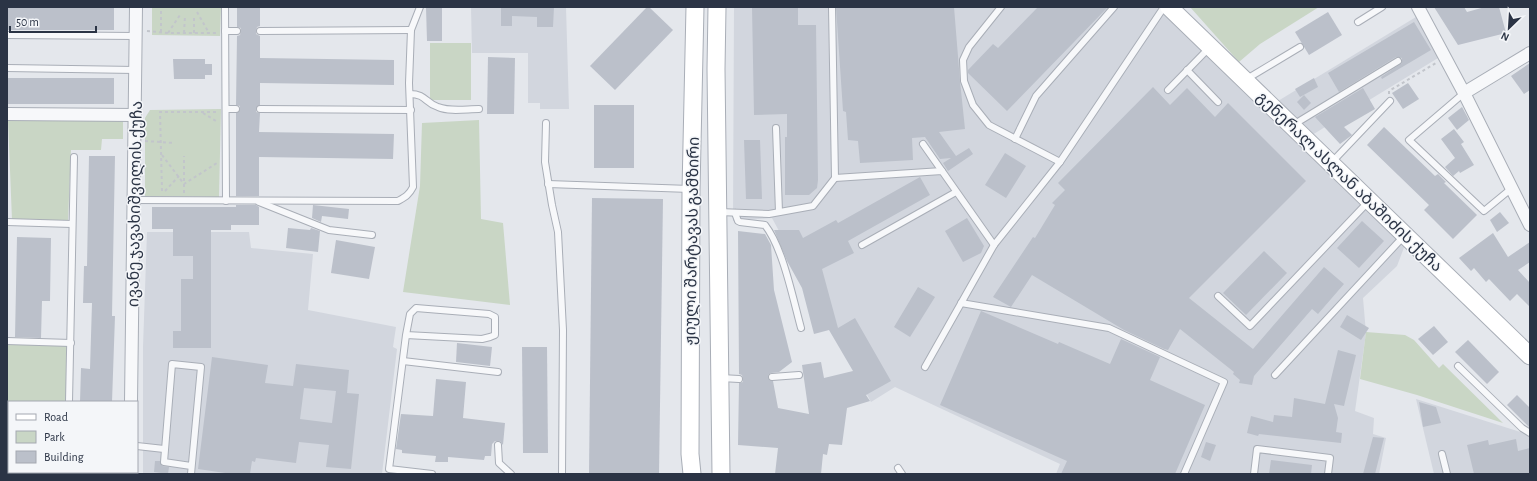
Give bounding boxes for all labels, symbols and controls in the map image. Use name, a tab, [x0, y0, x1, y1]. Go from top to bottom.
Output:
scale bar	[10, 8, 96, 34]
north arrow	[1489, 8, 1529, 48]
text: 50 m	[16, 16, 39, 28]
text: N	[1499, 30, 1511, 43]
street label: გენერალ ასლან აბაშიძის ქუჩა	[1252, 89, 1445, 276]
street label: ივანე ჯავახიშვილის ქუჩა	[125, 101, 147, 307]
street label: ჟიული შარტავას გამზირი	[682, 137, 704, 346]
legend	[8, 401, 138, 473]
text: Road	[44, 411, 68, 423]
text: Park	[44, 431, 65, 443]
text: Building	[44, 451, 84, 463]

